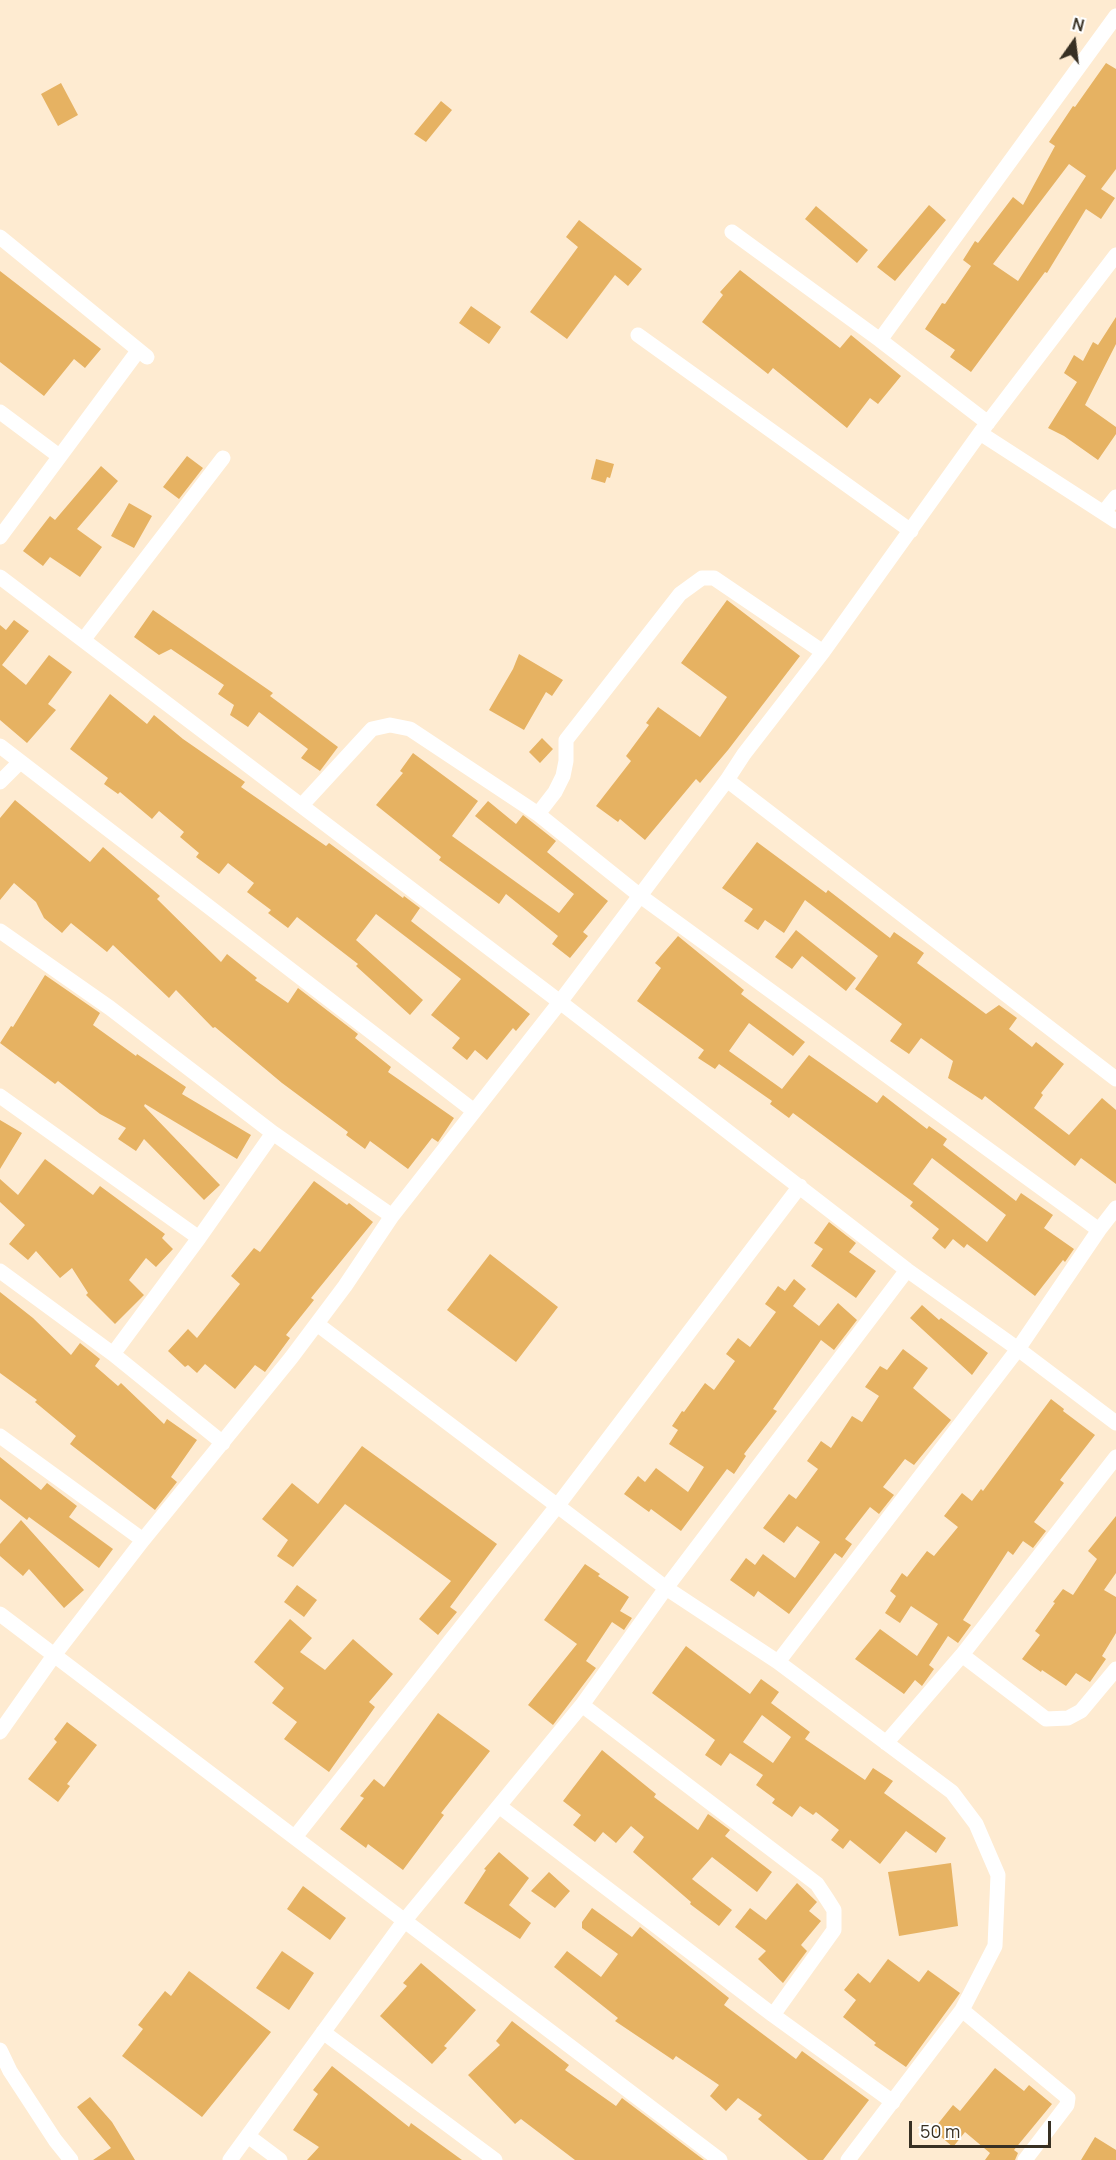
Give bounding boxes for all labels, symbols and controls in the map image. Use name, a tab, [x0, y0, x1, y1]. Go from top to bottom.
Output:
north arrow	[1044, 12, 1104, 72]
text: N	[1070, 12, 1087, 37]
scale bar	[912, 2109, 1054, 2147]
text: 50 m	[920, 2119, 960, 2143]

